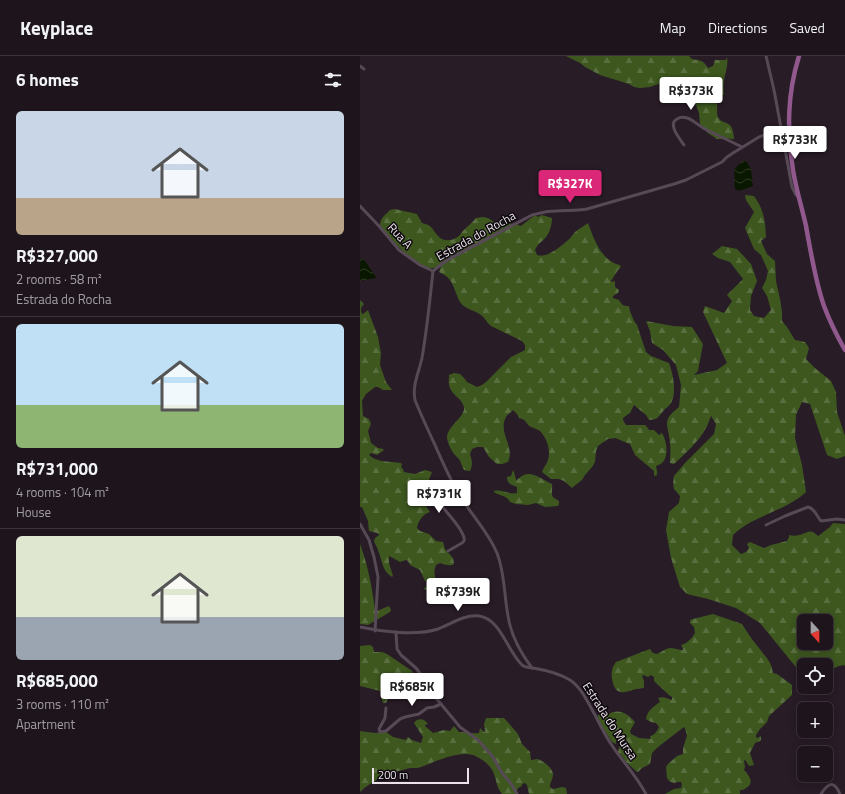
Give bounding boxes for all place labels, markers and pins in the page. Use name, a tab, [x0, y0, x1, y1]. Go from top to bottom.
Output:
pin: R$373K	[658, 77, 724, 111]
pin: R$733K	[762, 126, 828, 160]
pin: R$327K	[537, 170, 603, 204]
pin: R$731K	[406, 480, 472, 514]
pin: R$739K	[425, 578, 491, 612]
pin: R$685K	[379, 673, 445, 707]

